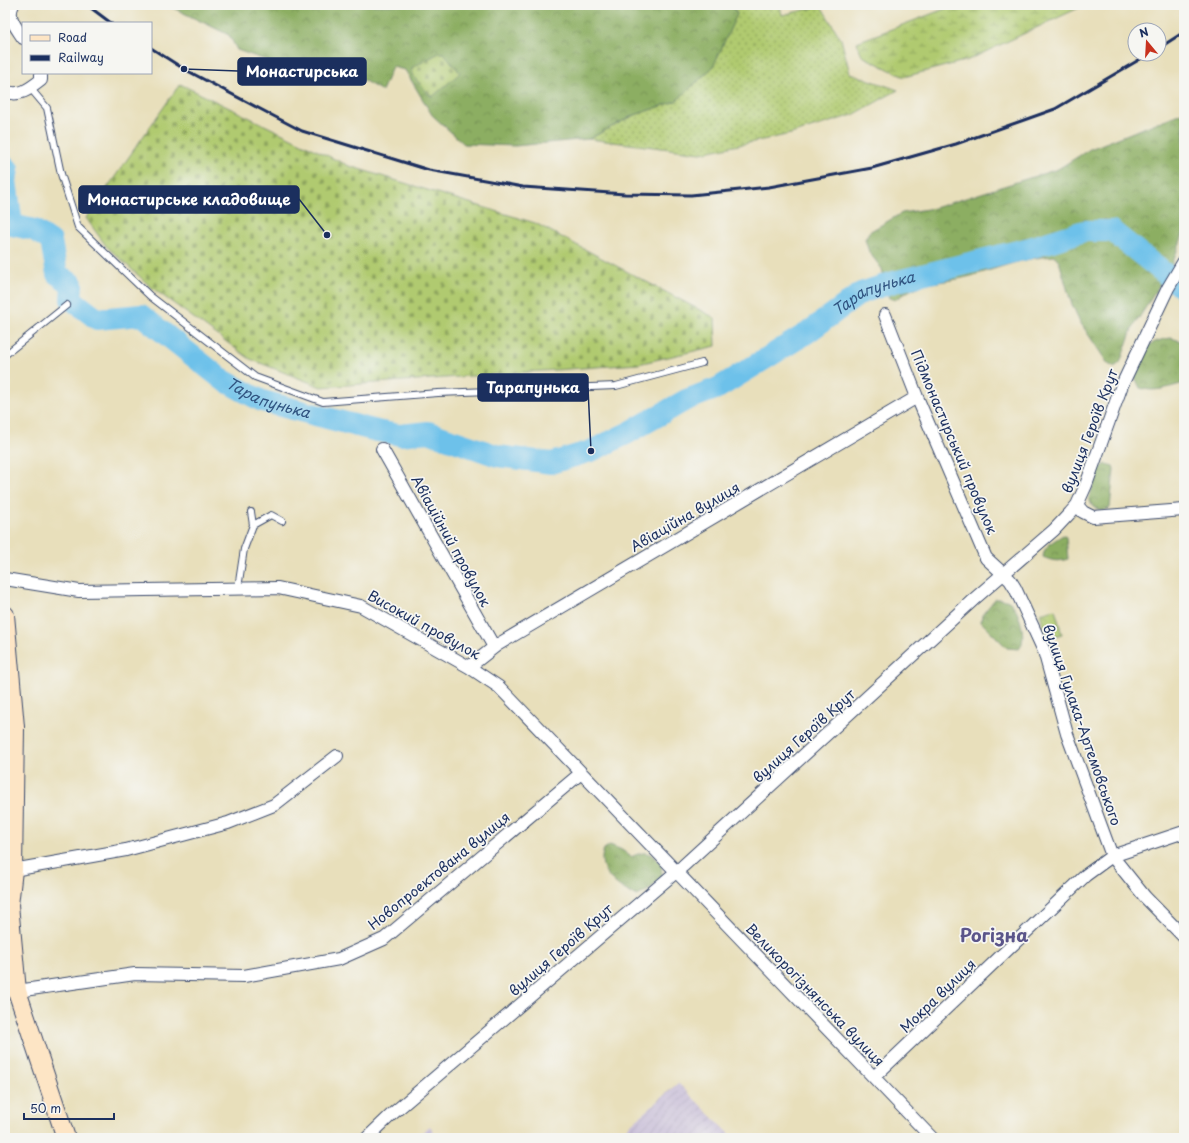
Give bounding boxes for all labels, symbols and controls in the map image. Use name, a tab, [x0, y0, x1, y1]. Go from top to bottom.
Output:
legend	[22, 22, 152, 74]
north arrow	[1127, 22, 1167, 62]
text: N	[1137, 22, 1151, 41]
text: Road	[58, 28, 87, 46]
text: Railway	[58, 48, 104, 66]
callout: Монастирська	[238, 58, 366, 85]
text: Монастирська	[246, 59, 358, 82]
callout: Монастирське кладовище	[79, 186, 299, 213]
text: Монастирське кладовище	[87, 187, 291, 210]
water label: Тарапунька	[827, 264, 917, 321]
street label: Підмонастирський провулок	[906, 346, 1003, 538]
street label: вулиця Героїв Крут	[1056, 365, 1123, 496]
water label: Тарапунька	[222, 371, 314, 423]
callout: Тарапунька	[478, 374, 588, 401]
text: Тарапунька	[486, 375, 580, 398]
street label: Авіаційний провулок	[407, 471, 497, 611]
street label: Авіаційна вулиця	[626, 477, 743, 557]
street label: Високий провулок	[364, 585, 485, 665]
street label: вулиця Гулака-Артемовського	[1038, 621, 1127, 829]
street label: вулиця Героїв Крут	[748, 684, 860, 787]
street label: Новопроектована вулиця	[363, 807, 514, 935]
street label: вулиця Героїв Крут	[504, 898, 617, 1001]
street label: Великорогізнянська вулиця	[741, 918, 890, 1071]
district label: Рогізна	[960, 921, 1028, 948]
street label: Мокра вулиця	[895, 954, 980, 1037]
scale bar	[24, 1095, 114, 1121]
text: 50 m	[30, 1099, 61, 1117]

